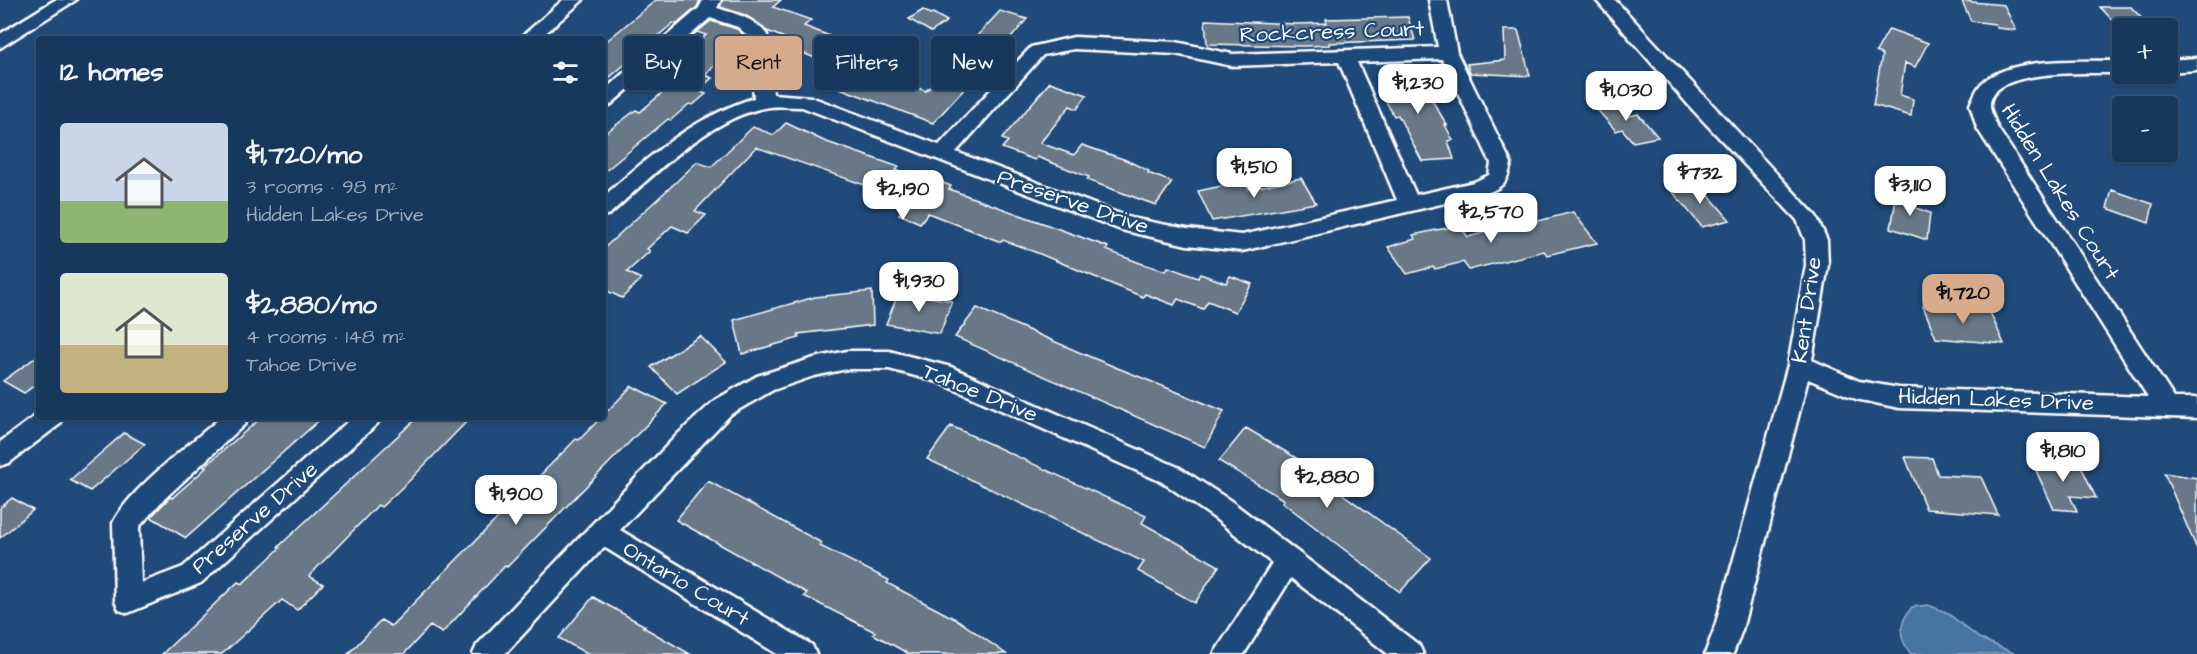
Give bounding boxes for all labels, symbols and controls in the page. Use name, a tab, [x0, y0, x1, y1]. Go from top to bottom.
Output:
street label: Rockcress Court	[1239, 13, 1425, 51]
map controls	[2112, 18, 2178, 162]
button: +	[2112, 18, 2178, 84]
chip: Buy	[624, 36, 703, 90]
chip: Rent	[715, 36, 802, 90]
chip: Filters	[814, 36, 919, 90]
chip: New	[931, 36, 1015, 90]
text: 12 homes	[60, 54, 163, 90]
icon: filters	[549, 56, 582, 89]
pin: $1,230	[1369, 64, 1467, 115]
text: $1,230	[1392, 69, 1444, 97]
pin: $1,030	[1577, 71, 1675, 122]
text: $1,030	[1600, 76, 1652, 104]
button: −	[2112, 96, 2178, 162]
street label: Hidden Lakes Court	[1993, 98, 2127, 286]
text: $1,720/mo	[246, 137, 362, 173]
icon: home	[108, 147, 180, 219]
pin: $1,510	[1205, 148, 1303, 199]
text: $1,510	[1231, 153, 1277, 181]
pin: $732	[1664, 154, 1736, 205]
text: $732	[1677, 159, 1723, 187]
street label: Preserve Drive	[993, 162, 1153, 242]
pin: $3,110	[1861, 166, 1959, 217]
pin: $2,190	[854, 170, 952, 221]
text: $3,110	[1889, 171, 1931, 199]
text: 3 rooms · 98 m²	[246, 173, 398, 201]
text: $2,190	[877, 175, 929, 203]
pin: $2,570	[1442, 193, 1540, 244]
text: $2,570	[1458, 198, 1524, 226]
text: Hidden Lakes Drive	[246, 201, 424, 229]
street label: Kent Drive	[1784, 255, 1830, 365]
pin: $1,930	[870, 262, 968, 313]
text: $1,930	[893, 267, 945, 295]
pin: $1,720	[1914, 274, 2012, 325]
text: $1,720	[1936, 279, 1990, 307]
text: $2,880/mo	[246, 287, 377, 323]
icon: home	[108, 297, 180, 369]
text: 4 rooms · 148 m²	[246, 323, 406, 351]
text: Tahoe Drive	[246, 351, 357, 379]
street label: Tahoe Drive	[918, 356, 1042, 430]
street label: Hidden Lakes Drive	[1898, 381, 2094, 419]
pin: $1,810	[2014, 432, 2112, 483]
text: $1,810	[2040, 437, 2086, 465]
street label: Preserve Drive	[185, 454, 325, 582]
pin: $2,880	[1278, 458, 1376, 509]
text: $2,880	[1295, 463, 1359, 491]
pin: $1,900	[467, 475, 565, 526]
text: $1,900	[489, 480, 543, 508]
street label: Ontario Court	[617, 534, 755, 634]

